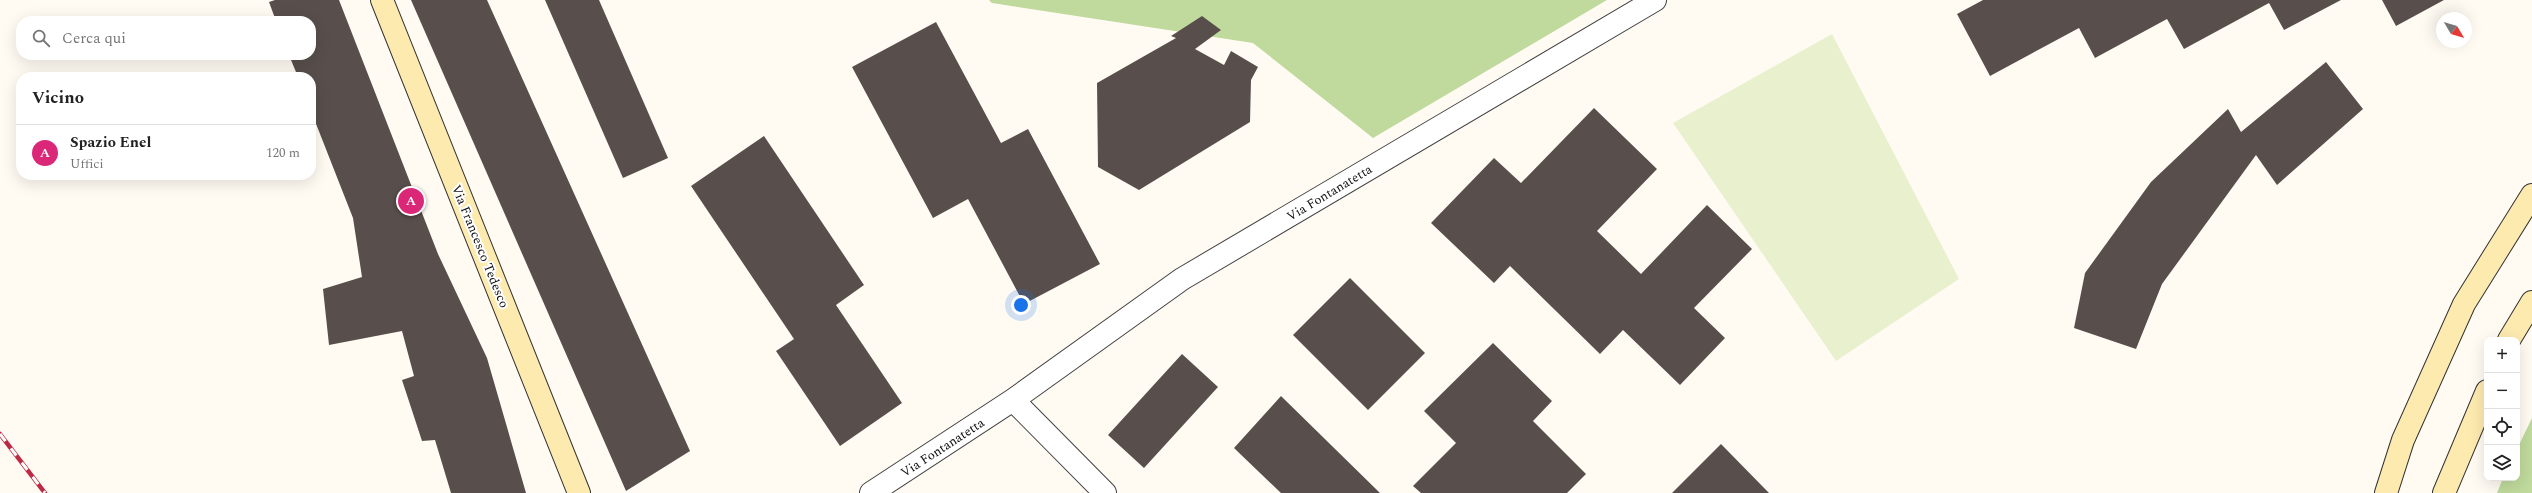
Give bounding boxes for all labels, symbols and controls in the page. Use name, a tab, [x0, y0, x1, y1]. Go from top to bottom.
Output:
north arrow	[2436, 12, 2472, 48]
search box	[16, 16, 316, 60]
icon: search	[30, 27, 52, 49]
text: Cerca qui	[62, 27, 126, 50]
text: Vicino	[32, 85, 84, 111]
text: Spazio Enel	[70, 131, 151, 154]
text: A	[40, 143, 50, 163]
text: 120 m	[266, 143, 300, 163]
text: Uffici	[70, 154, 104, 174]
street label: Via Fontanatetta	[1283, 159, 1377, 226]
street label: Via Francesco Tedesco	[446, 182, 514, 311]
pin: A	[398, 186, 424, 216]
your location	[1011, 295, 1031, 315]
map controls	[2484, 337, 2520, 481]
button: +	[2484, 337, 2520, 373]
button: −	[2484, 373, 2520, 409]
button: locate	[2484, 409, 2520, 445]
street label: Via Fontanatetta	[897, 413, 989, 483]
button: layers	[2484, 445, 2520, 481]

